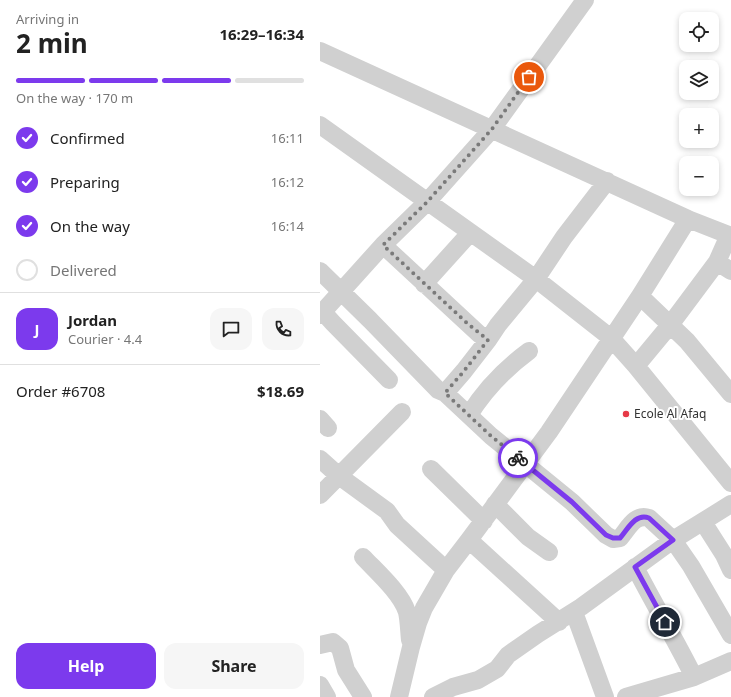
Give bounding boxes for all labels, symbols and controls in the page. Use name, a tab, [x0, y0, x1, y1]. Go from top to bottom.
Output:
text: Arriving in	[16, 10, 79, 28]
map controls	[679, 12, 719, 196]
button: locate	[679, 12, 719, 52]
text: 16:29–16:34	[219, 24, 304, 44]
text: 2 min	[16, 25, 88, 61]
pin	[512, 60, 546, 94]
button: layers	[679, 60, 719, 100]
icon: bag	[518, 66, 540, 88]
text: On the way · 170 m	[16, 89, 133, 107]
button: +	[679, 108, 719, 148]
icon: check	[16, 127, 38, 149]
text: Confirmed	[50, 128, 125, 148]
text: 16:11	[271, 129, 304, 147]
button: −	[679, 156, 719, 196]
icon: check	[16, 171, 38, 193]
text: Preparing	[50, 172, 120, 192]
text: 16:12	[271, 173, 304, 191]
icon: check	[16, 215, 38, 237]
text: On the way	[50, 216, 130, 236]
text: 16:14	[271, 217, 304, 235]
text: Delivered	[50, 260, 117, 280]
button: chat	[210, 308, 252, 350]
button: phone	[262, 308, 304, 350]
text: Jordan	[68, 310, 117, 330]
text: J	[35, 319, 39, 339]
text: Courier · 4.4	[68, 330, 142, 348]
text: Order #6708	[16, 381, 105, 401]
text: $18.69	[257, 381, 304, 401]
place label: Ecole Al Afaq	[634, 405, 706, 422]
marker: Ecole Al Afaq	[621, 409, 631, 419]
courier	[498, 438, 538, 478]
icon: bike	[507, 447, 529, 469]
pin	[648, 605, 682, 639]
icon: home	[654, 611, 676, 633]
button: Help	[16, 643, 156, 689]
button: Share	[164, 643, 304, 689]

